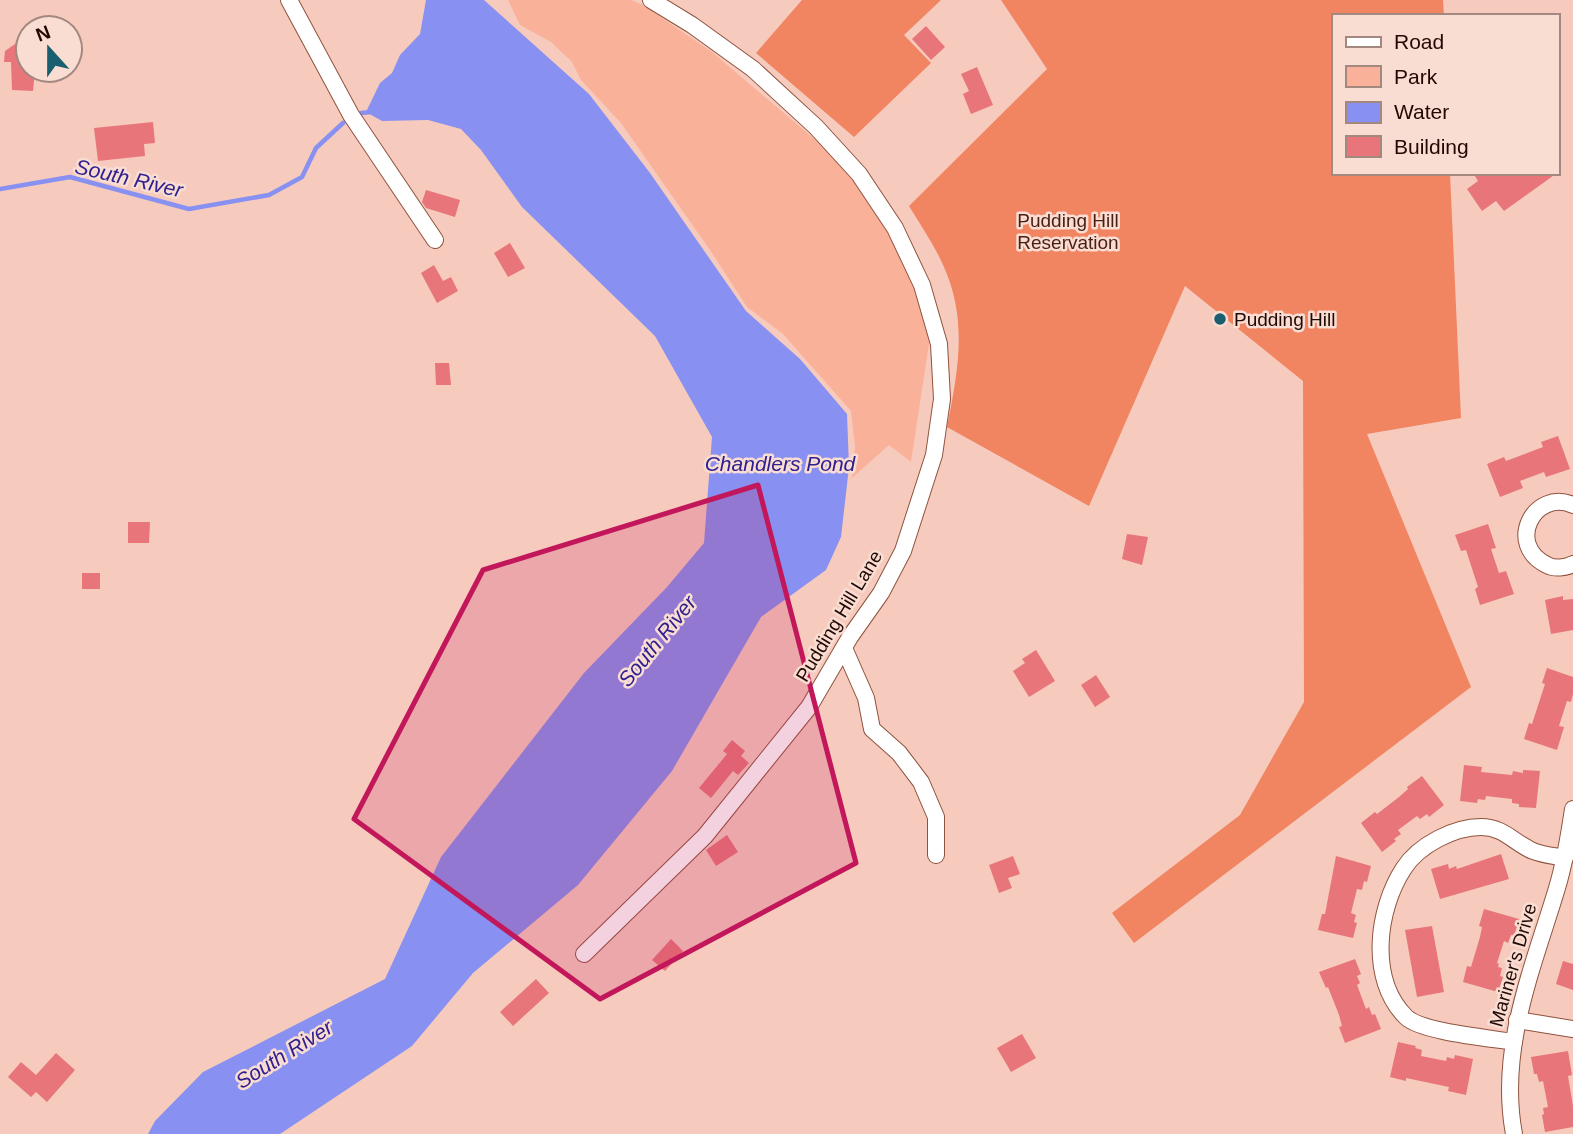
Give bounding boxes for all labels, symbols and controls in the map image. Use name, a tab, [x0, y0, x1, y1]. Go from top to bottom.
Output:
north arrow	[14, 14, 84, 84]
legend	[1332, 14, 1559, 175]
text: N	[33, 21, 53, 46]
text: Road	[1394, 30, 1444, 53]
text: Park	[1394, 65, 1438, 88]
text: Water	[1394, 100, 1449, 123]
text: Building	[1394, 135, 1469, 158]
water label: South River	[73, 154, 186, 202]
park label: Pudding Hill Reservation	[1017, 210, 1119, 253]
place label: Pudding Hill	[1234, 309, 1335, 330]
marker: Pudding Hill	[1212, 311, 1228, 327]
water label: Chandlers Pond	[705, 452, 857, 475]
street label: Pudding Hill Lane	[792, 547, 886, 685]
water label: South River	[614, 590, 701, 691]
street label: Mariner's Drive	[1485, 901, 1541, 1029]
water label: South River	[231, 1015, 337, 1093]

